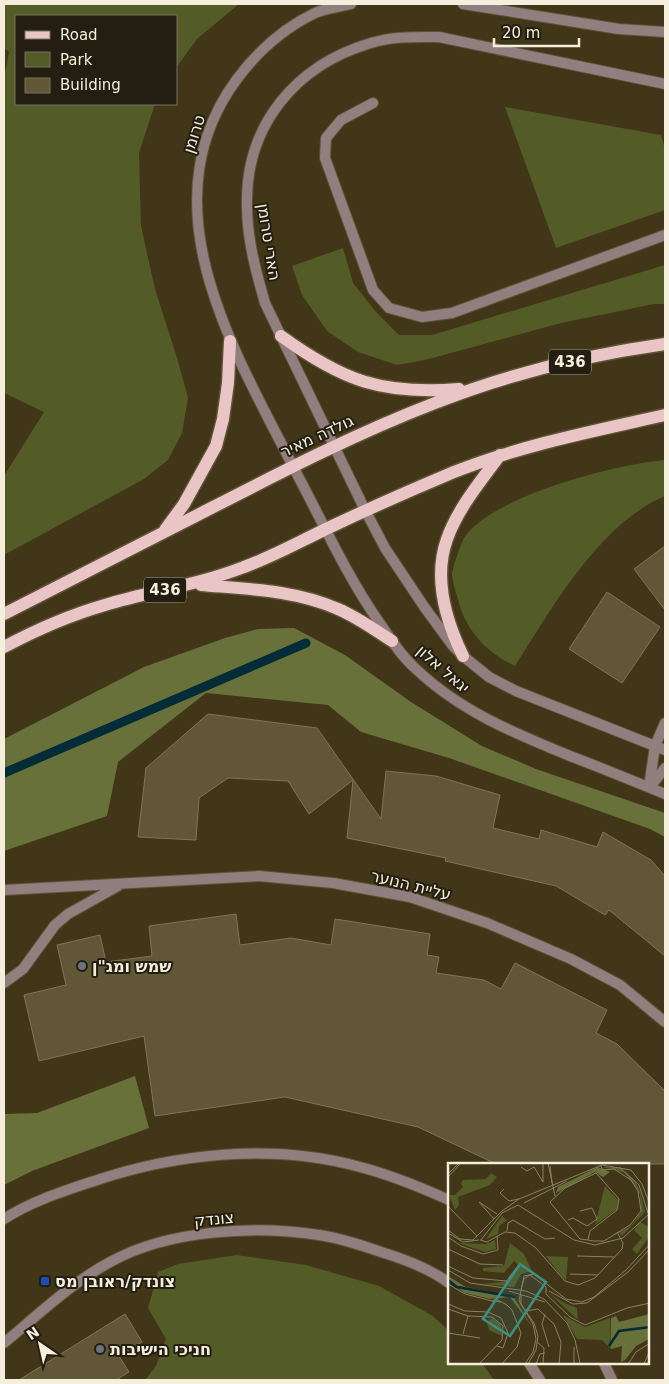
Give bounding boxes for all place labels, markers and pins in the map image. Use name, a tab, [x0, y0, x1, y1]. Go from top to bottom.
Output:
place label: שמש ומג"ן	[92, 957, 171, 976]
marker: שמש ומג"ן	[76, 960, 88, 972]
place label: צונדק/ראובן מס	[55, 1272, 175, 1291]
marker: צונדק/ראובן מס	[39, 1275, 51, 1287]
place label: חניכי הישיבות	[110, 1340, 211, 1359]
marker: חניכי הישיבות	[94, 1343, 106, 1355]

